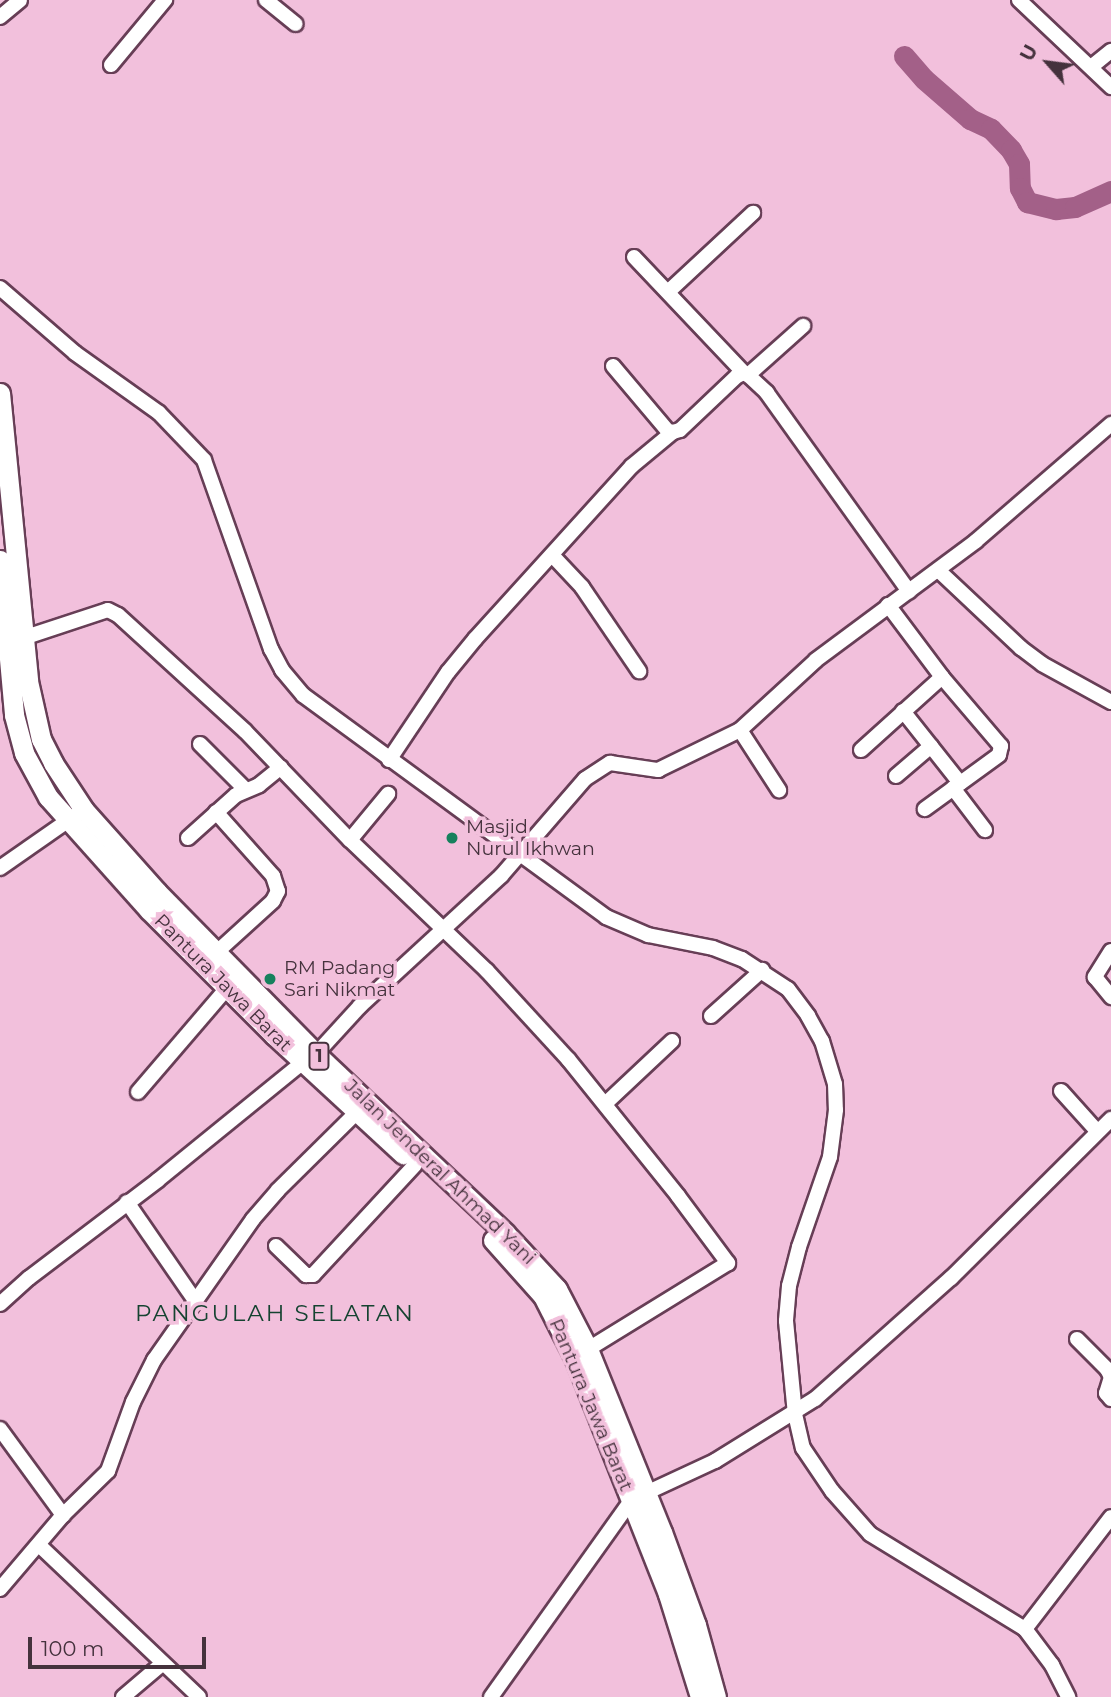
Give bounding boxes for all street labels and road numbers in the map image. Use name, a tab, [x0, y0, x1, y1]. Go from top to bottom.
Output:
street label: Pantura Jawa Barat	[149, 909, 297, 1057]
road number: 1	[307, 1042, 331, 1070]
street label: Jalan Jenderal Ahmad Yani	[340, 1075, 540, 1269]
street label: Pantura Jawa Barat	[544, 1315, 638, 1495]

